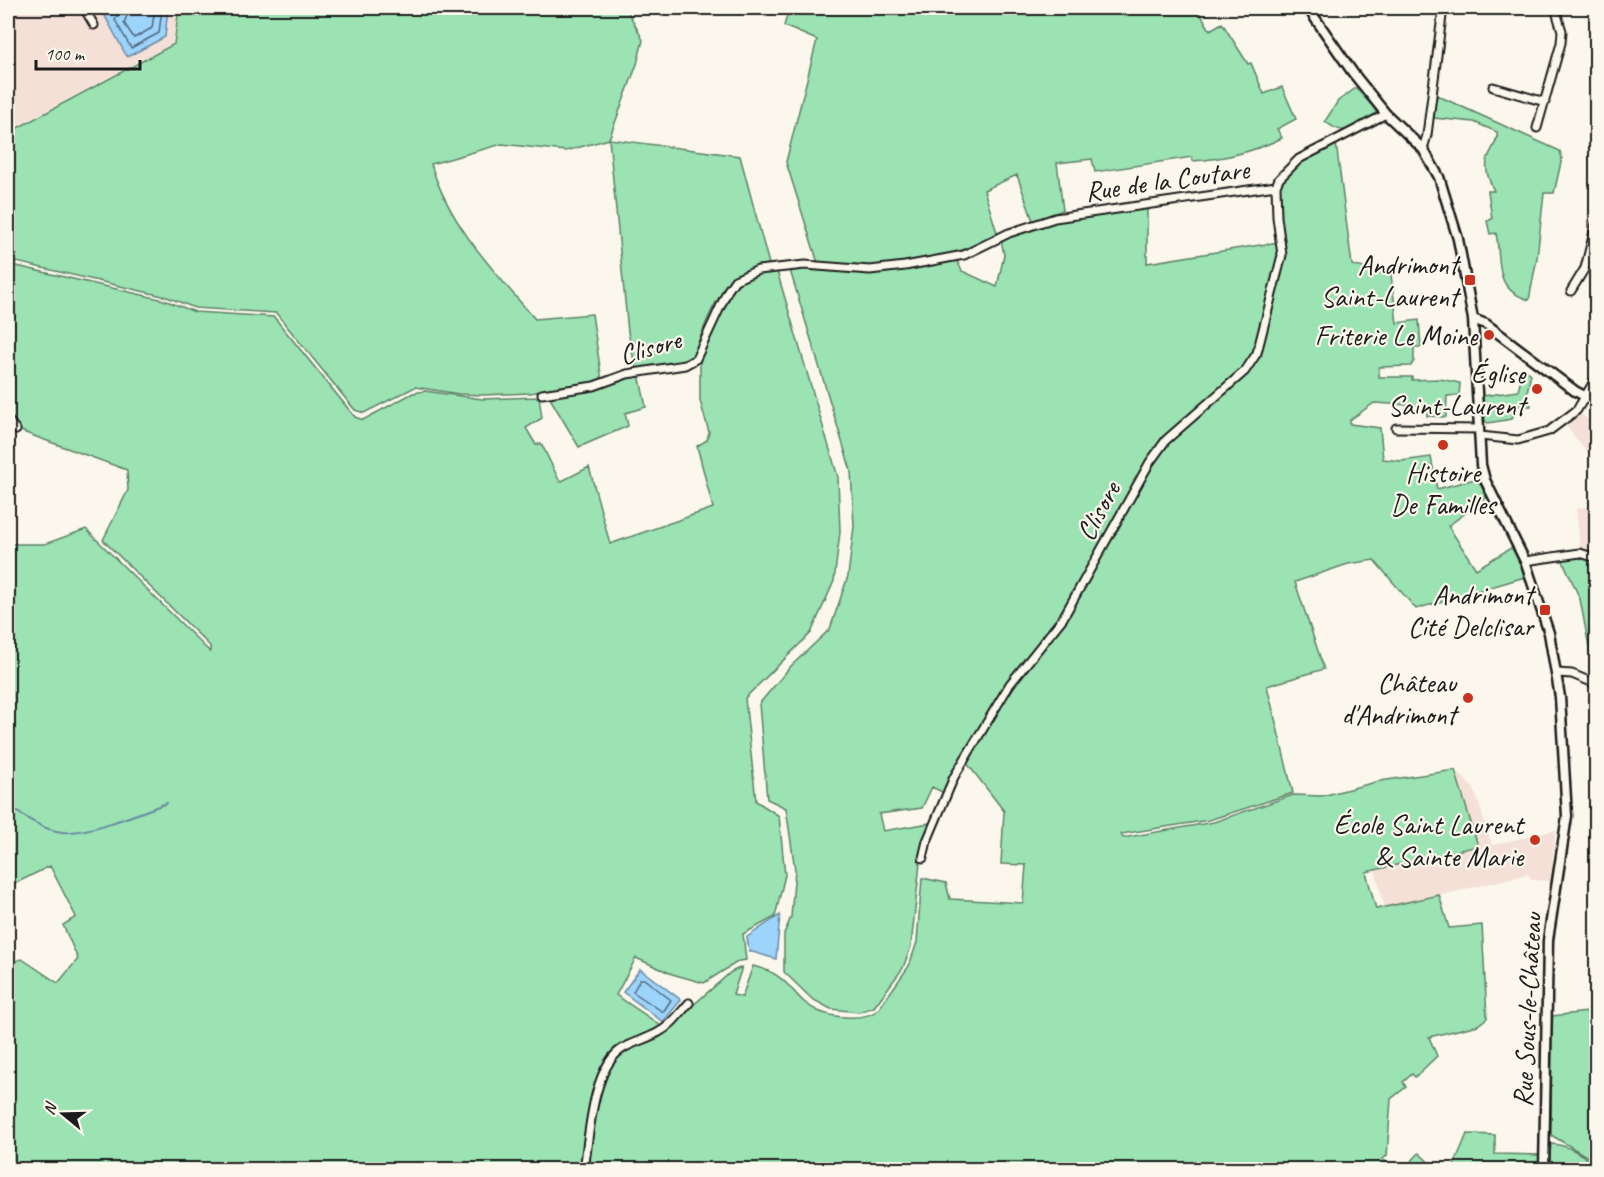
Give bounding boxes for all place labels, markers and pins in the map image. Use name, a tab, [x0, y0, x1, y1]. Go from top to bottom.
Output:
place label: Andrimont Saint-Laurent	[1321, 247, 1462, 314]
marker: Andrimont Saint-Laurent	[1463, 273, 1477, 287]
place label: Friterie Le Moine	[1315, 318, 1479, 353]
marker: Friterie Le Moine	[1482, 328, 1496, 342]
place label: Église Saint-Laurent	[1388, 356, 1529, 423]
marker: Église Saint-Laurent	[1530, 382, 1544, 396]
marker: Histoire De Familles	[1436, 438, 1450, 452]
place label: Histoire De Familles	[1391, 455, 1498, 522]
place label: Andrimont Cité Delclisar	[1408, 577, 1537, 644]
marker: Andrimont Cité Delclisar	[1538, 603, 1552, 617]
place label: Château d'Andrimont	[1342, 665, 1460, 732]
marker: Château d'Andrimont	[1461, 691, 1475, 705]
place label: École Saint Laurent & Sainte Marie	[1334, 807, 1526, 874]
marker: École Saint Laurent & Sainte Marie	[1528, 833, 1542, 847]

